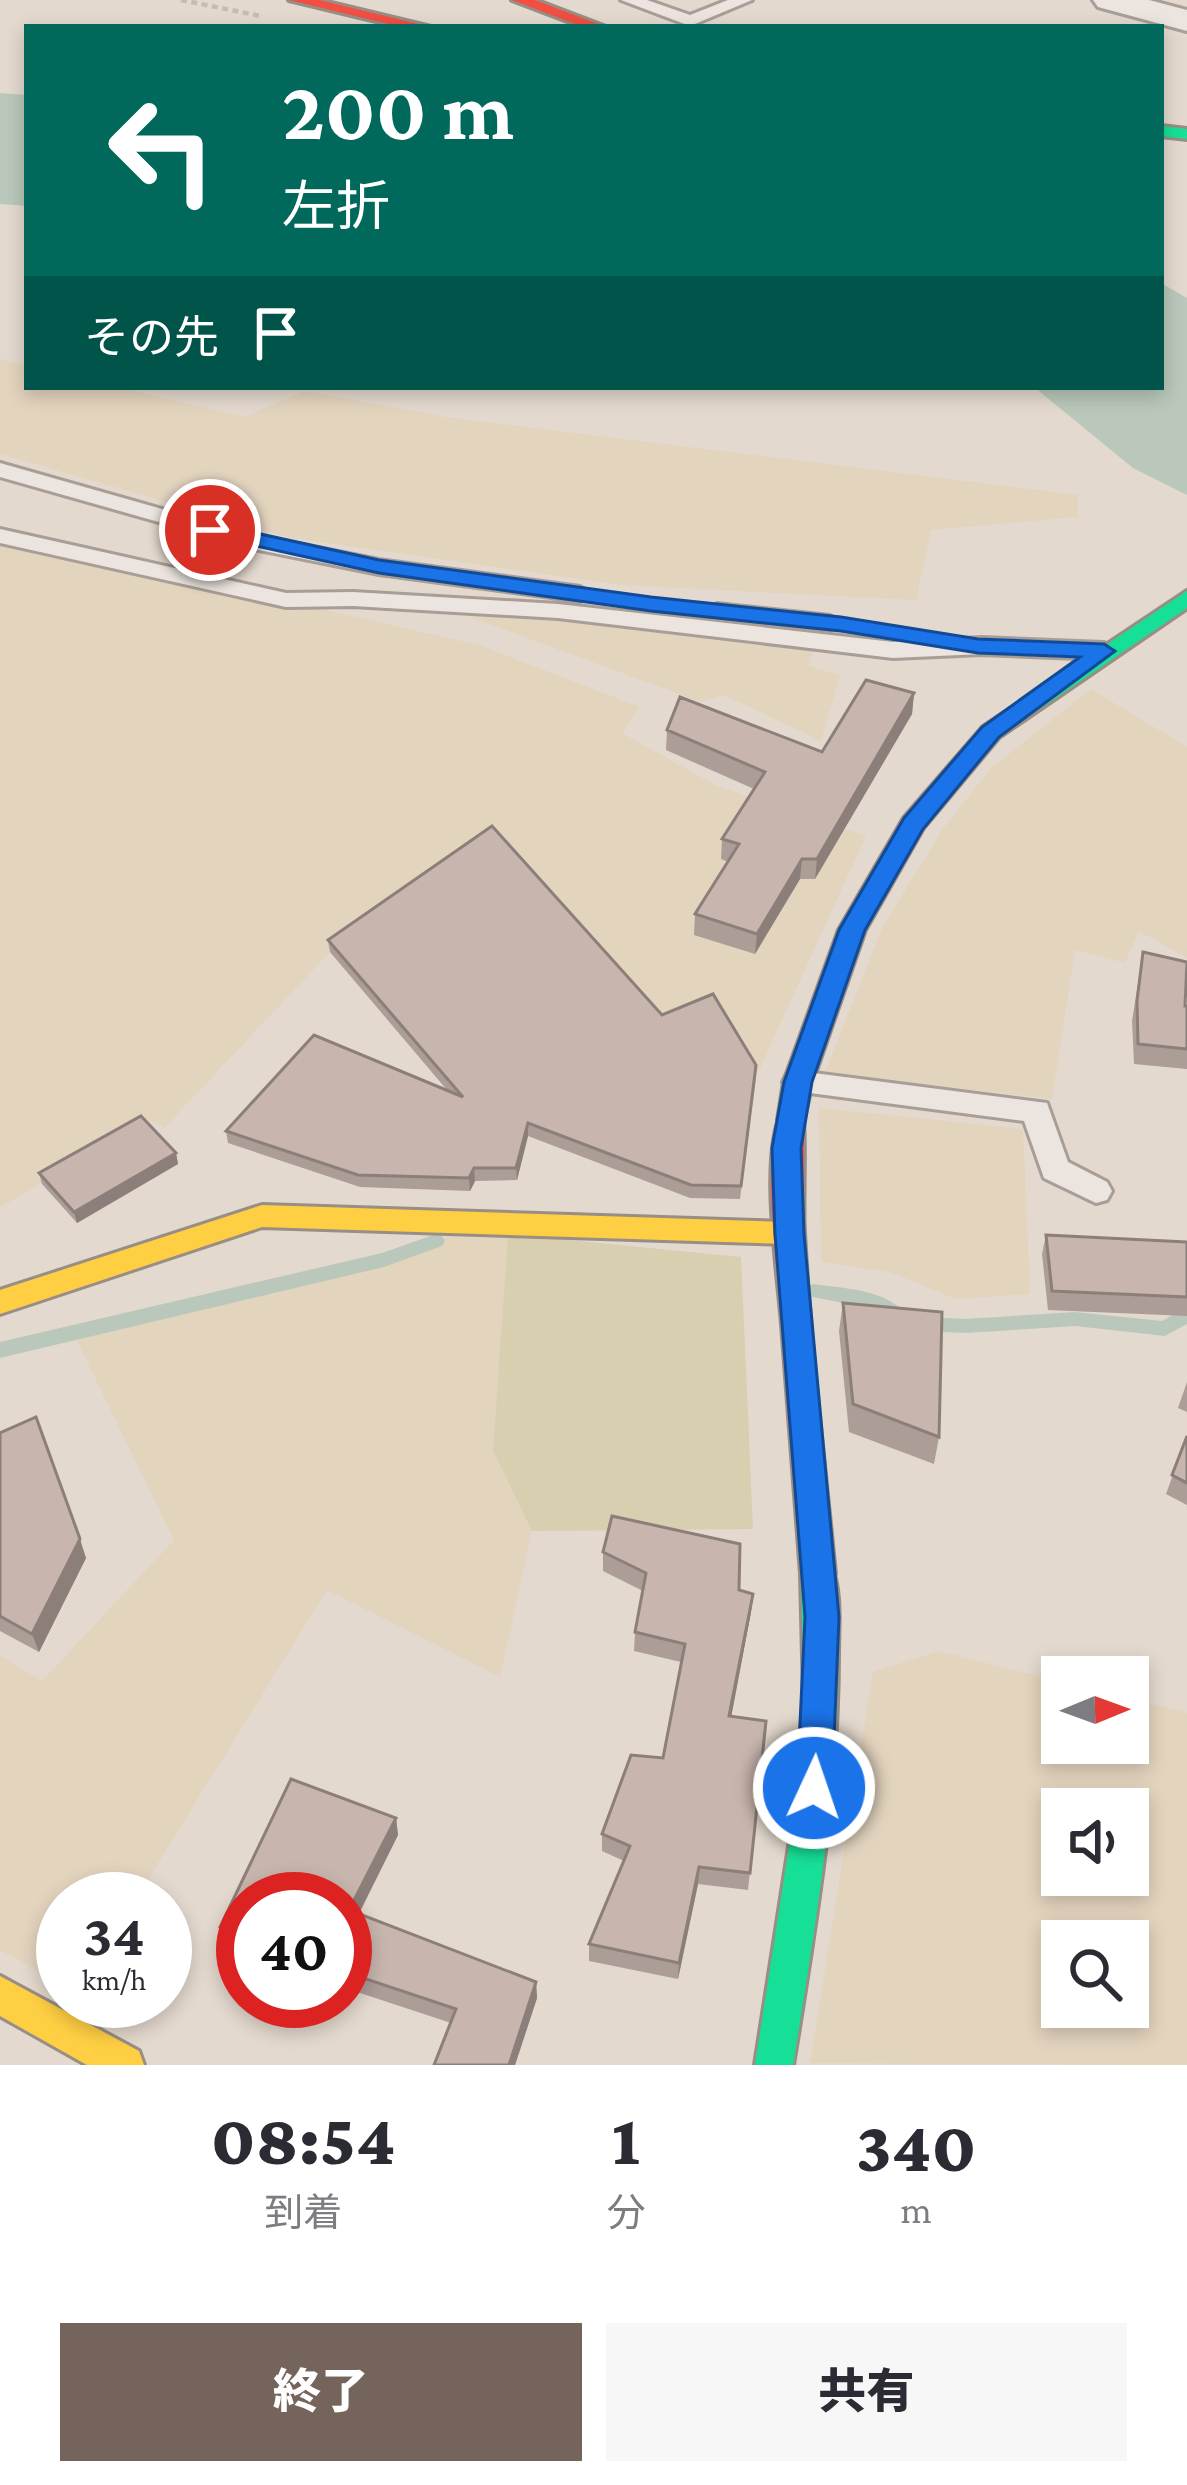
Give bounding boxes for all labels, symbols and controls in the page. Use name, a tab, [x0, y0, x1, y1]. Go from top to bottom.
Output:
text: 200 m	[282, 64, 514, 157]
icon: left	[84, 72, 240, 228]
text: 左折	[282, 177, 390, 237]
icon: arrive	[243, 300, 309, 366]
text: その先	[84, 313, 219, 363]
pin	[159, 479, 261, 581]
icon: arrive	[177, 497, 243, 563]
north arrow	[1041, 1656, 1149, 1764]
map controls	[1041, 1656, 1149, 2028]
position arrow	[751, 1725, 877, 1851]
button: sound	[1041, 1788, 1149, 1896]
speed limit sign: 40	[216, 1872, 372, 2028]
text: 34	[83, 1901, 145, 1968]
button: search	[1041, 1920, 1149, 2028]
text: km/h	[82, 1963, 146, 1996]
text: 08:54	[211, 2099, 396, 2179]
text: 1	[612, 2099, 640, 2179]
text: 340	[856, 2106, 976, 2186]
text: m	[901, 2188, 932, 2231]
text: 到着	[264, 2191, 342, 2234]
text: 分	[606, 2191, 645, 2234]
button: 終了	[60, 2323, 582, 2461]
button: 共有	[606, 2323, 1127, 2461]

